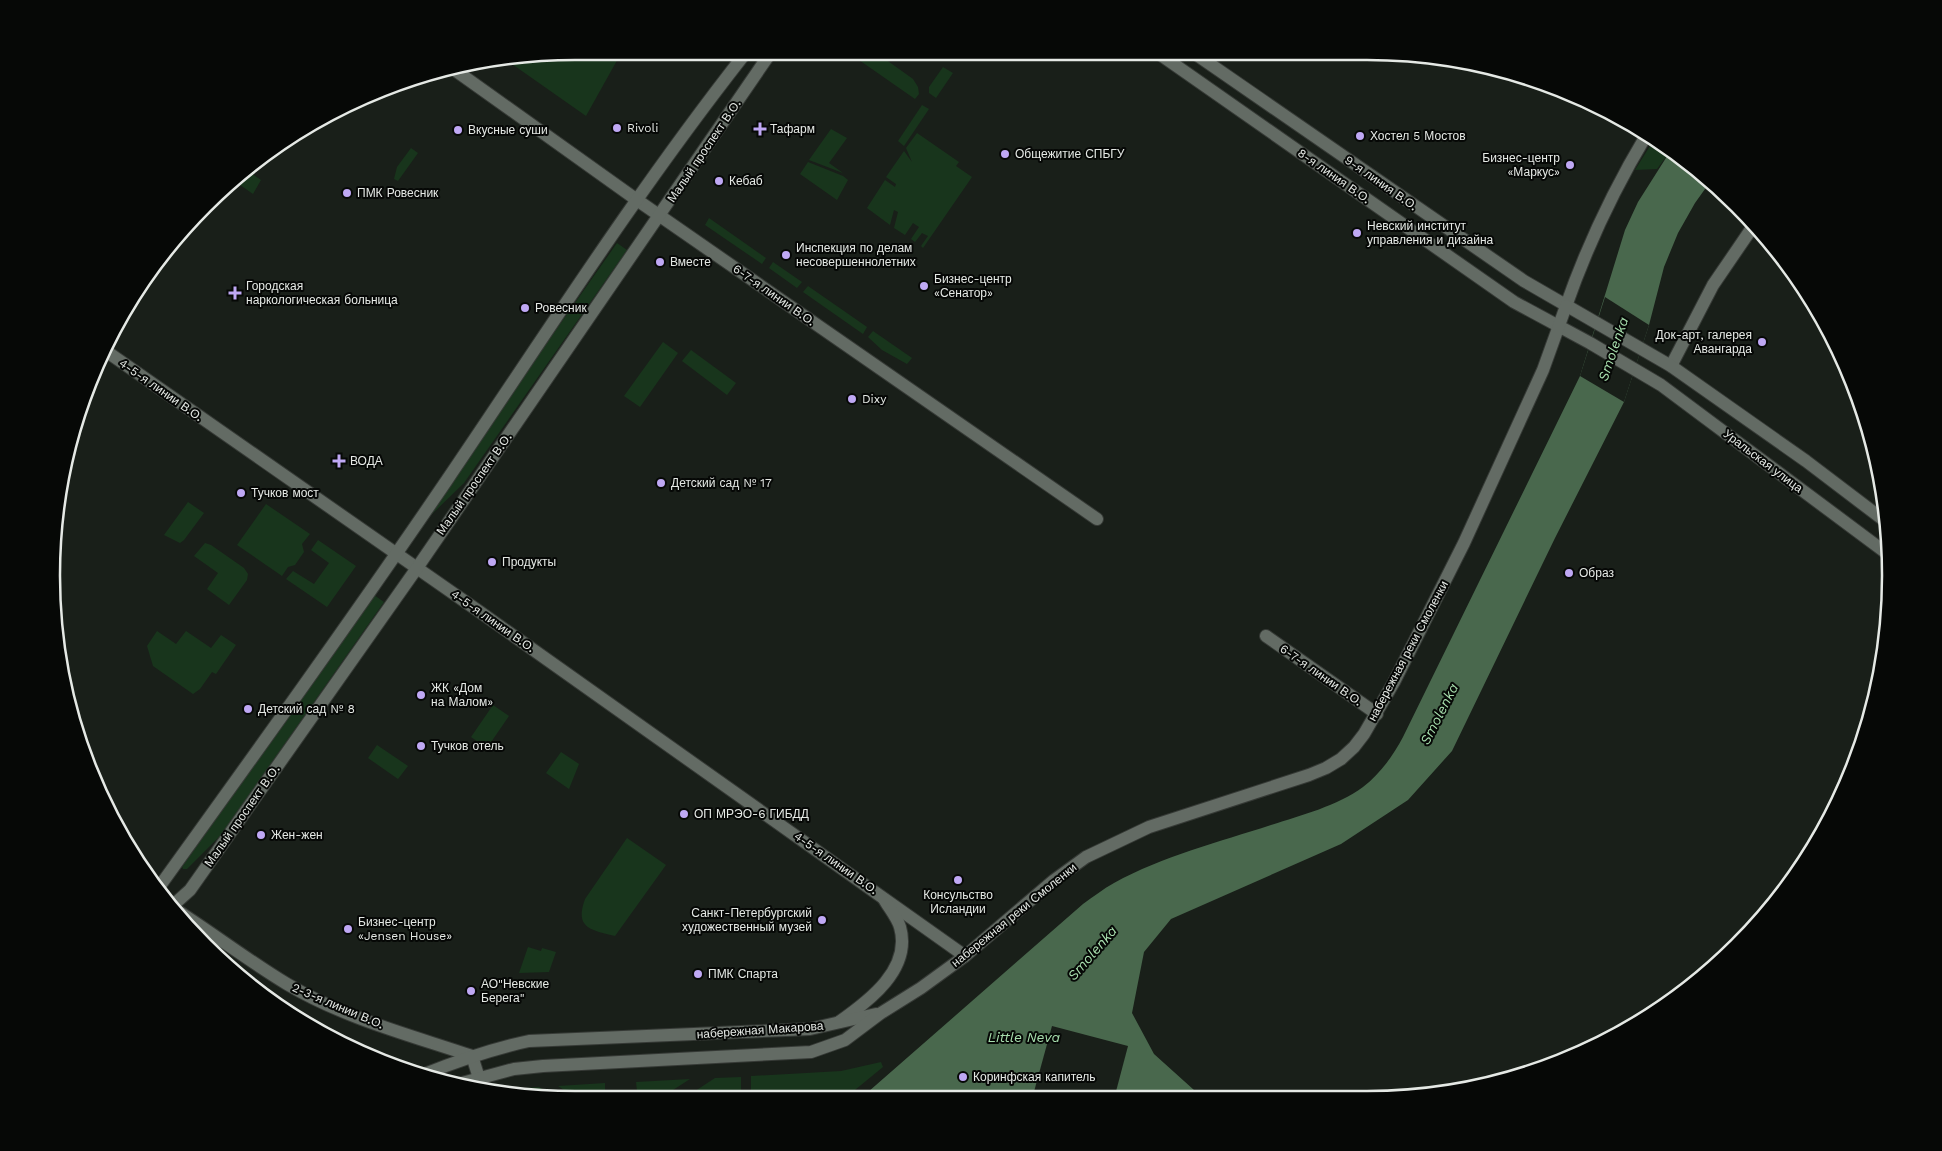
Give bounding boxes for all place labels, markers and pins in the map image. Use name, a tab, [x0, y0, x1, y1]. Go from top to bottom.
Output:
place label: Rivoli	[627, 121, 658, 135]
marker: Rivoli	[611, 122, 623, 134]
place label: Тафарм	[770, 122, 815, 136]
place label: Вкусные суши	[468, 123, 548, 137]
marker: Тафарм	[754, 123, 766, 135]
marker: Вкусные суши	[452, 124, 464, 136]
place label: Хостел 5 Мостов	[1370, 129, 1466, 143]
marker: Хостел 5 Мостов	[1354, 130, 1366, 142]
place label: Общежитие СПБГУ	[1015, 147, 1125, 161]
marker: Общежитие СПБГУ	[999, 148, 1011, 160]
place label: Бизнес-центр «Маркус»	[1482, 151, 1560, 179]
marker: Бизнес-центр «Маркус»	[1564, 159, 1576, 171]
place label: Кебаб	[729, 174, 763, 188]
marker: Кебаб	[713, 175, 725, 187]
place label: ПМК Ровесник	[357, 186, 439, 200]
marker: ПМК Ровесник	[341, 187, 353, 199]
place label: Невский институт управления и дизайна	[1367, 219, 1494, 247]
marker: Невский институт управления и дизайна	[1351, 227, 1363, 239]
place label: Инспекция по делам несовершеннолетних	[796, 241, 916, 269]
marker: Инспекция по делам несовершеннолетних	[780, 249, 792, 261]
place label: Вместе	[670, 255, 711, 269]
marker: Вместе	[654, 256, 666, 268]
place label: Бизнес-центр «Сенатор»	[934, 272, 1012, 300]
place label: Городская наркологическая больница	[246, 279, 398, 307]
marker: Бизнес-центр «Сенатор»	[918, 280, 930, 292]
marker: Городская наркологическая больница	[228, 286, 242, 300]
place label: Ровесник	[535, 301, 587, 315]
marker: Ровесник	[519, 302, 531, 314]
place label: Док-арт, галерея Авангарда	[1656, 328, 1752, 356]
marker: Док-арт, галерея Авангарда	[1756, 336, 1768, 348]
place label: Dixy	[862, 392, 887, 406]
marker: Dixy	[846, 393, 858, 405]
marker: ВОДА	[332, 454, 346, 468]
place label: ВОДА	[350, 454, 383, 468]
place label: Детский сад № 17	[671, 476, 772, 490]
marker: Детский сад № 17	[655, 477, 667, 489]
place label: Тучков мост	[251, 486, 319, 500]
marker: Тучков мост	[235, 487, 247, 499]
place label: Продукты	[502, 555, 556, 569]
marker: Продукты	[486, 556, 498, 568]
place label: Образ	[1579, 566, 1614, 580]
marker: Образ	[1563, 567, 1575, 579]
place label: ЖК «Дом на Малом»	[431, 681, 493, 709]
marker: ЖК «Дом на Малом»	[415, 689, 427, 701]
place label: Детский сад № 8	[258, 702, 355, 716]
marker: Детский сад № 8	[242, 703, 254, 715]
place label: Тучков отель	[431, 739, 504, 753]
marker: Тучков отель	[415, 740, 427, 752]
place label: ОП МРЭО-6 ГИБДД	[694, 807, 809, 821]
marker: ОП МРЭО-6 ГИБДД	[678, 808, 690, 820]
place label: Жен-жен	[271, 828, 323, 842]
marker: Жен-жен	[255, 829, 267, 841]
marker: Консульство Исландии	[952, 874, 964, 886]
place label: Консульство Исландии	[923, 888, 993, 916]
place label: Санкт-Петербургский художественный музей	[682, 906, 812, 934]
marker: Санкт-Петербургский художественный музей	[816, 914, 828, 926]
place label: Бизнес-центр «Jensen House»	[358, 915, 452, 943]
marker: Бизнес-центр «Jensen House»	[342, 923, 354, 935]
place label: ПМК Спарта	[708, 967, 778, 981]
marker: ПМК Спарта	[692, 968, 704, 980]
place label: АО"Невские Берега"	[481, 977, 549, 1005]
marker: АО"Невские Берега"	[465, 985, 477, 997]
place label: Коринфская капитель	[973, 1070, 1096, 1084]
marker: Коринфская капитель	[957, 1071, 969, 1083]

